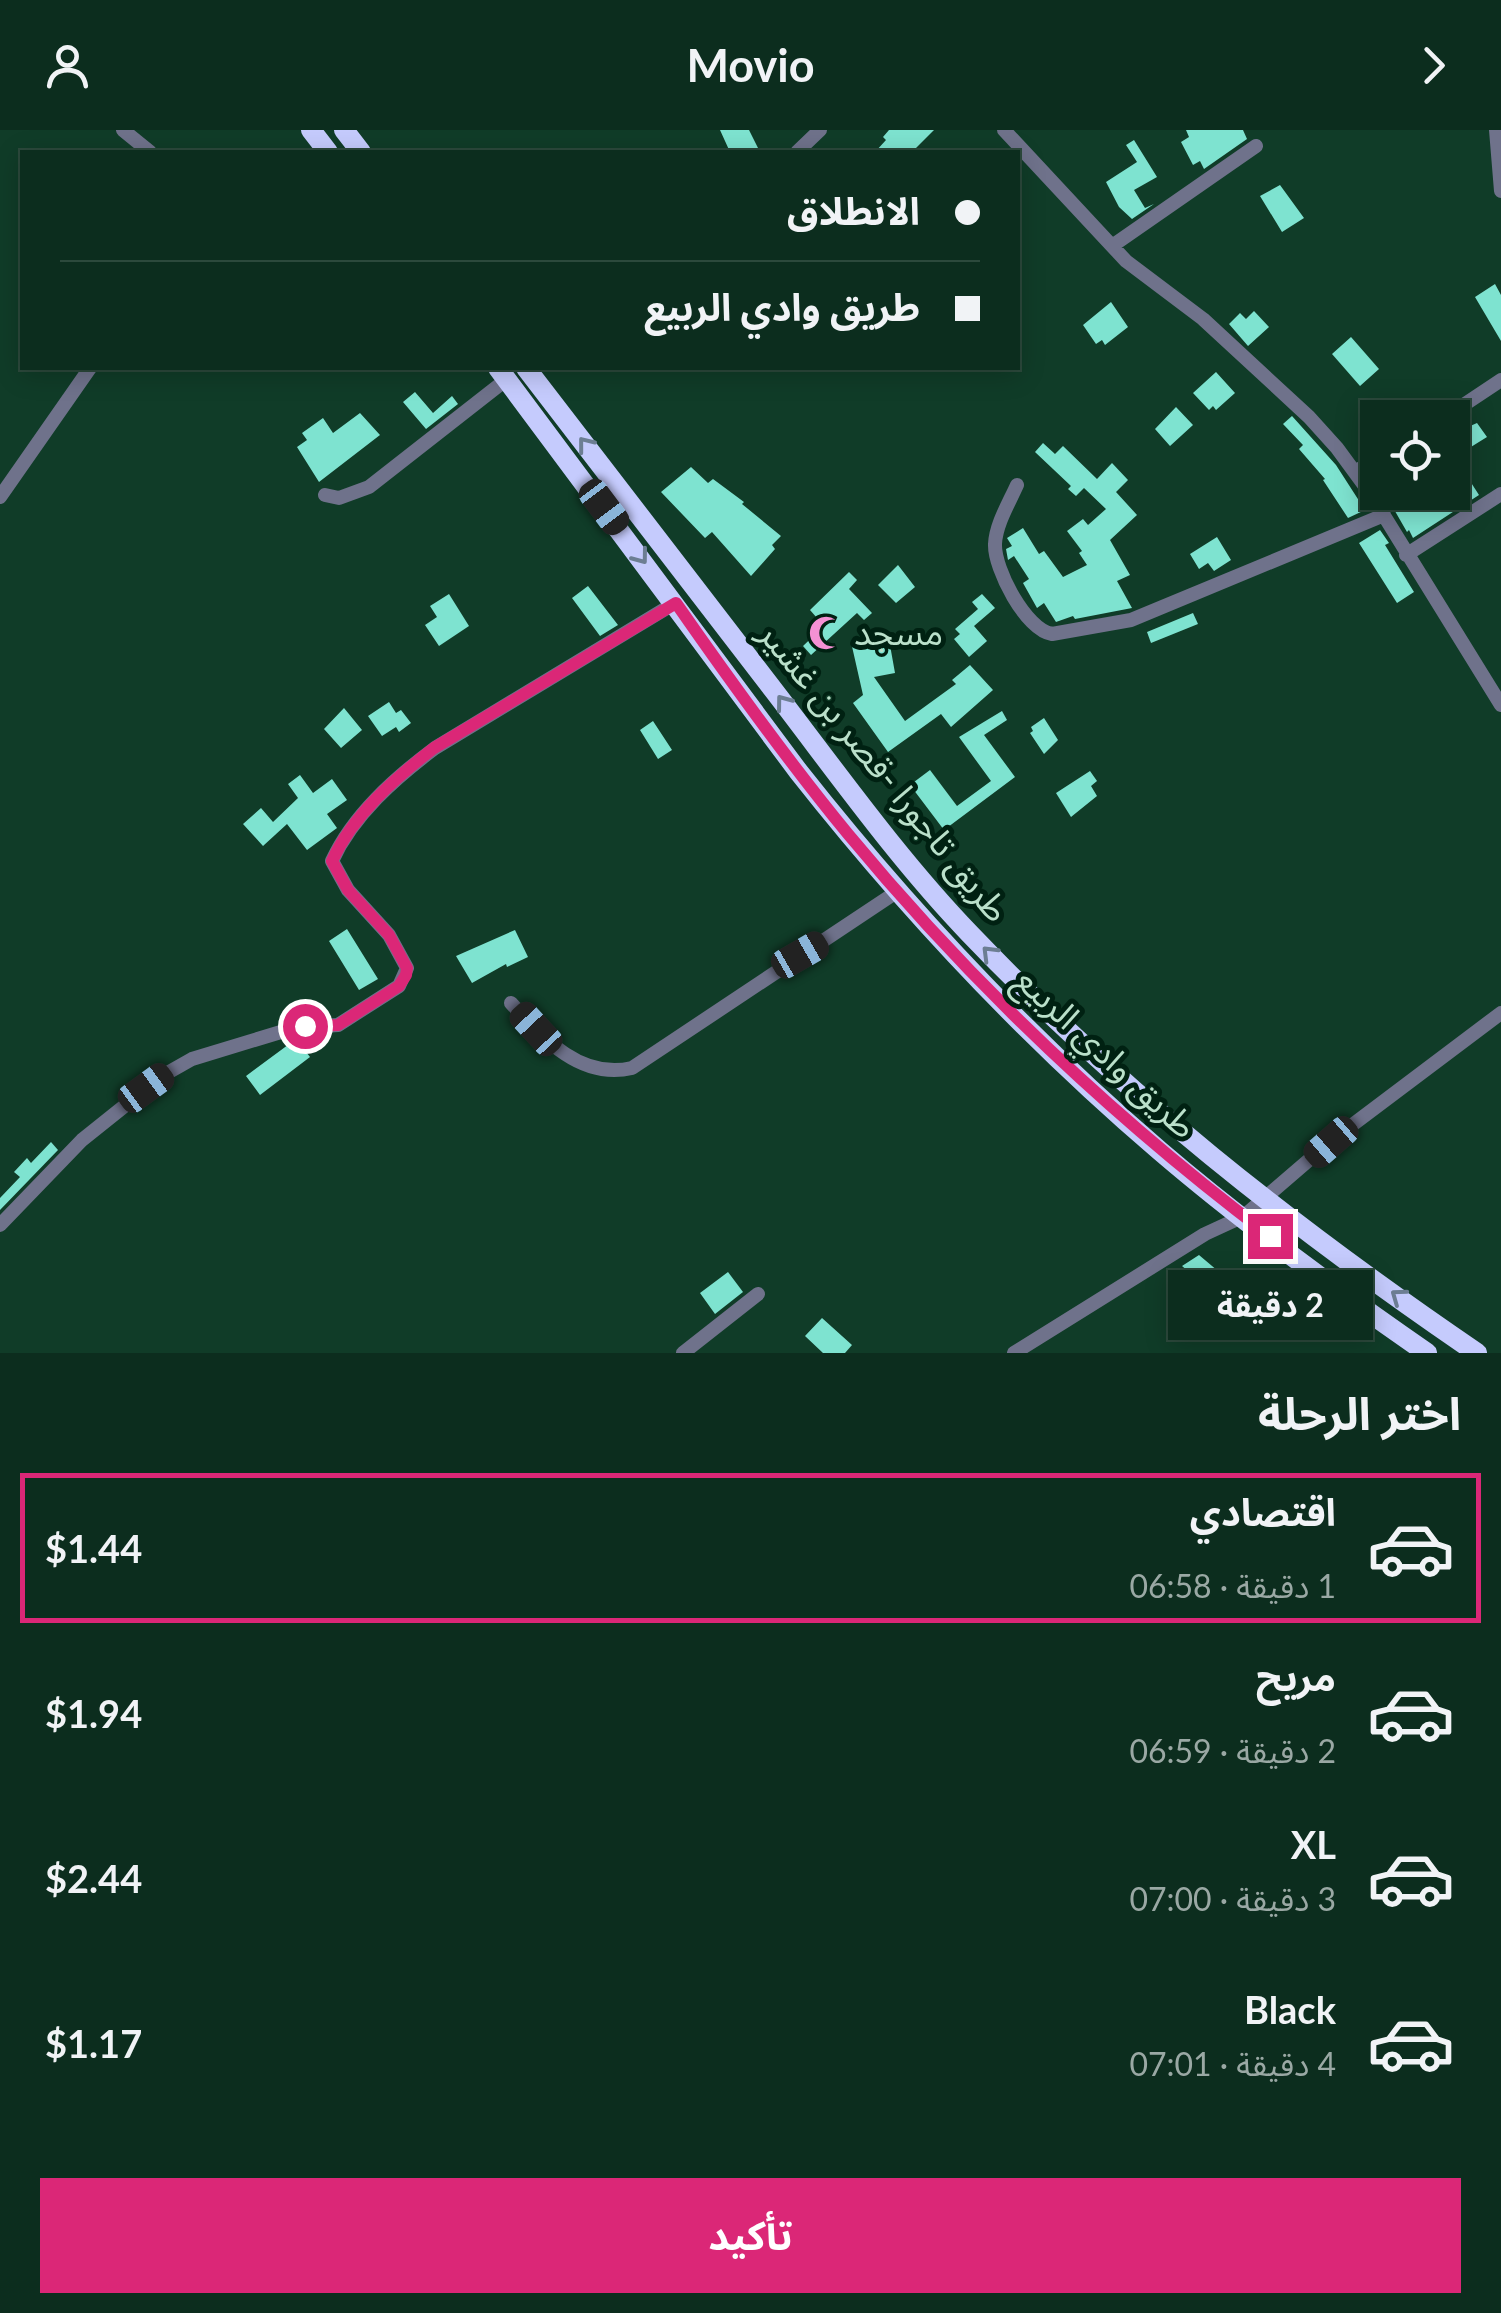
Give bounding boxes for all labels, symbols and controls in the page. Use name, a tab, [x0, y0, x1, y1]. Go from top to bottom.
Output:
icon: person	[40, 38, 95, 93]
text: Movio	[687, 38, 815, 92]
icon: forward	[1406, 38, 1461, 93]
text: الانطلاق	[787, 187, 920, 233]
text: طريق وادي الربيع	[644, 283, 920, 329]
map controls	[1360, 400, 1470, 510]
button: locate	[1360, 400, 1470, 510]
one-way arrow	[580, 437, 597, 455]
car	[574, 474, 634, 540]
one-way arrow	[629, 546, 646, 564]
place label: مسجد	[854, 610, 943, 652]
street label: طريق تاجورا -قصر بن غشير	[749, 611, 1020, 931]
mosque icon: مسجد	[807, 614, 845, 652]
one-way arrow	[777, 695, 794, 713]
car	[767, 927, 833, 983]
one-way arrow	[983, 946, 1001, 964]
street label: طريق وادي الربيع	[1003, 957, 1206, 1152]
car	[505, 997, 567, 1061]
route start	[283, 1004, 328, 1049]
car	[113, 1058, 179, 1118]
car	[1299, 1111, 1363, 1173]
route end	[1248, 1214, 1293, 1259]
callout: 2 دقيقة	[1168, 1271, 1372, 1341]
text: 2 دقيقة	[1217, 1285, 1324, 1324]
one-way arrow	[1391, 1291, 1409, 1308]
text: اختر الرحلة	[1258, 1386, 1461, 1440]
text: اقتصادي	[1190, 1488, 1336, 1534]
icon: car	[1366, 1503, 1456, 1593]
text: $1.44	[45, 1525, 142, 1571]
text: 1 دقيقة · 06:58	[1129, 1566, 1336, 1605]
text: مريح	[1256, 1653, 1336, 1699]
icon: car	[1366, 1668, 1456, 1758]
text: $1.94	[45, 1690, 142, 1736]
text: 2 دقيقة · 06:59	[1129, 1731, 1336, 1770]
text: XL	[1291, 1821, 1336, 1867]
icon: car	[1366, 1833, 1456, 1923]
text: $2.44	[45, 1855, 142, 1901]
text: 3 دقيقة · 07:00	[1129, 1879, 1336, 1918]
text: Black	[1244, 1986, 1336, 2032]
icon: car	[1366, 1998, 1456, 2088]
text: $1.17	[45, 2020, 142, 2066]
text: 4 دقيقة · 07:01	[1129, 2044, 1336, 2083]
button: تأكيد	[40, 2178, 1461, 2293]

